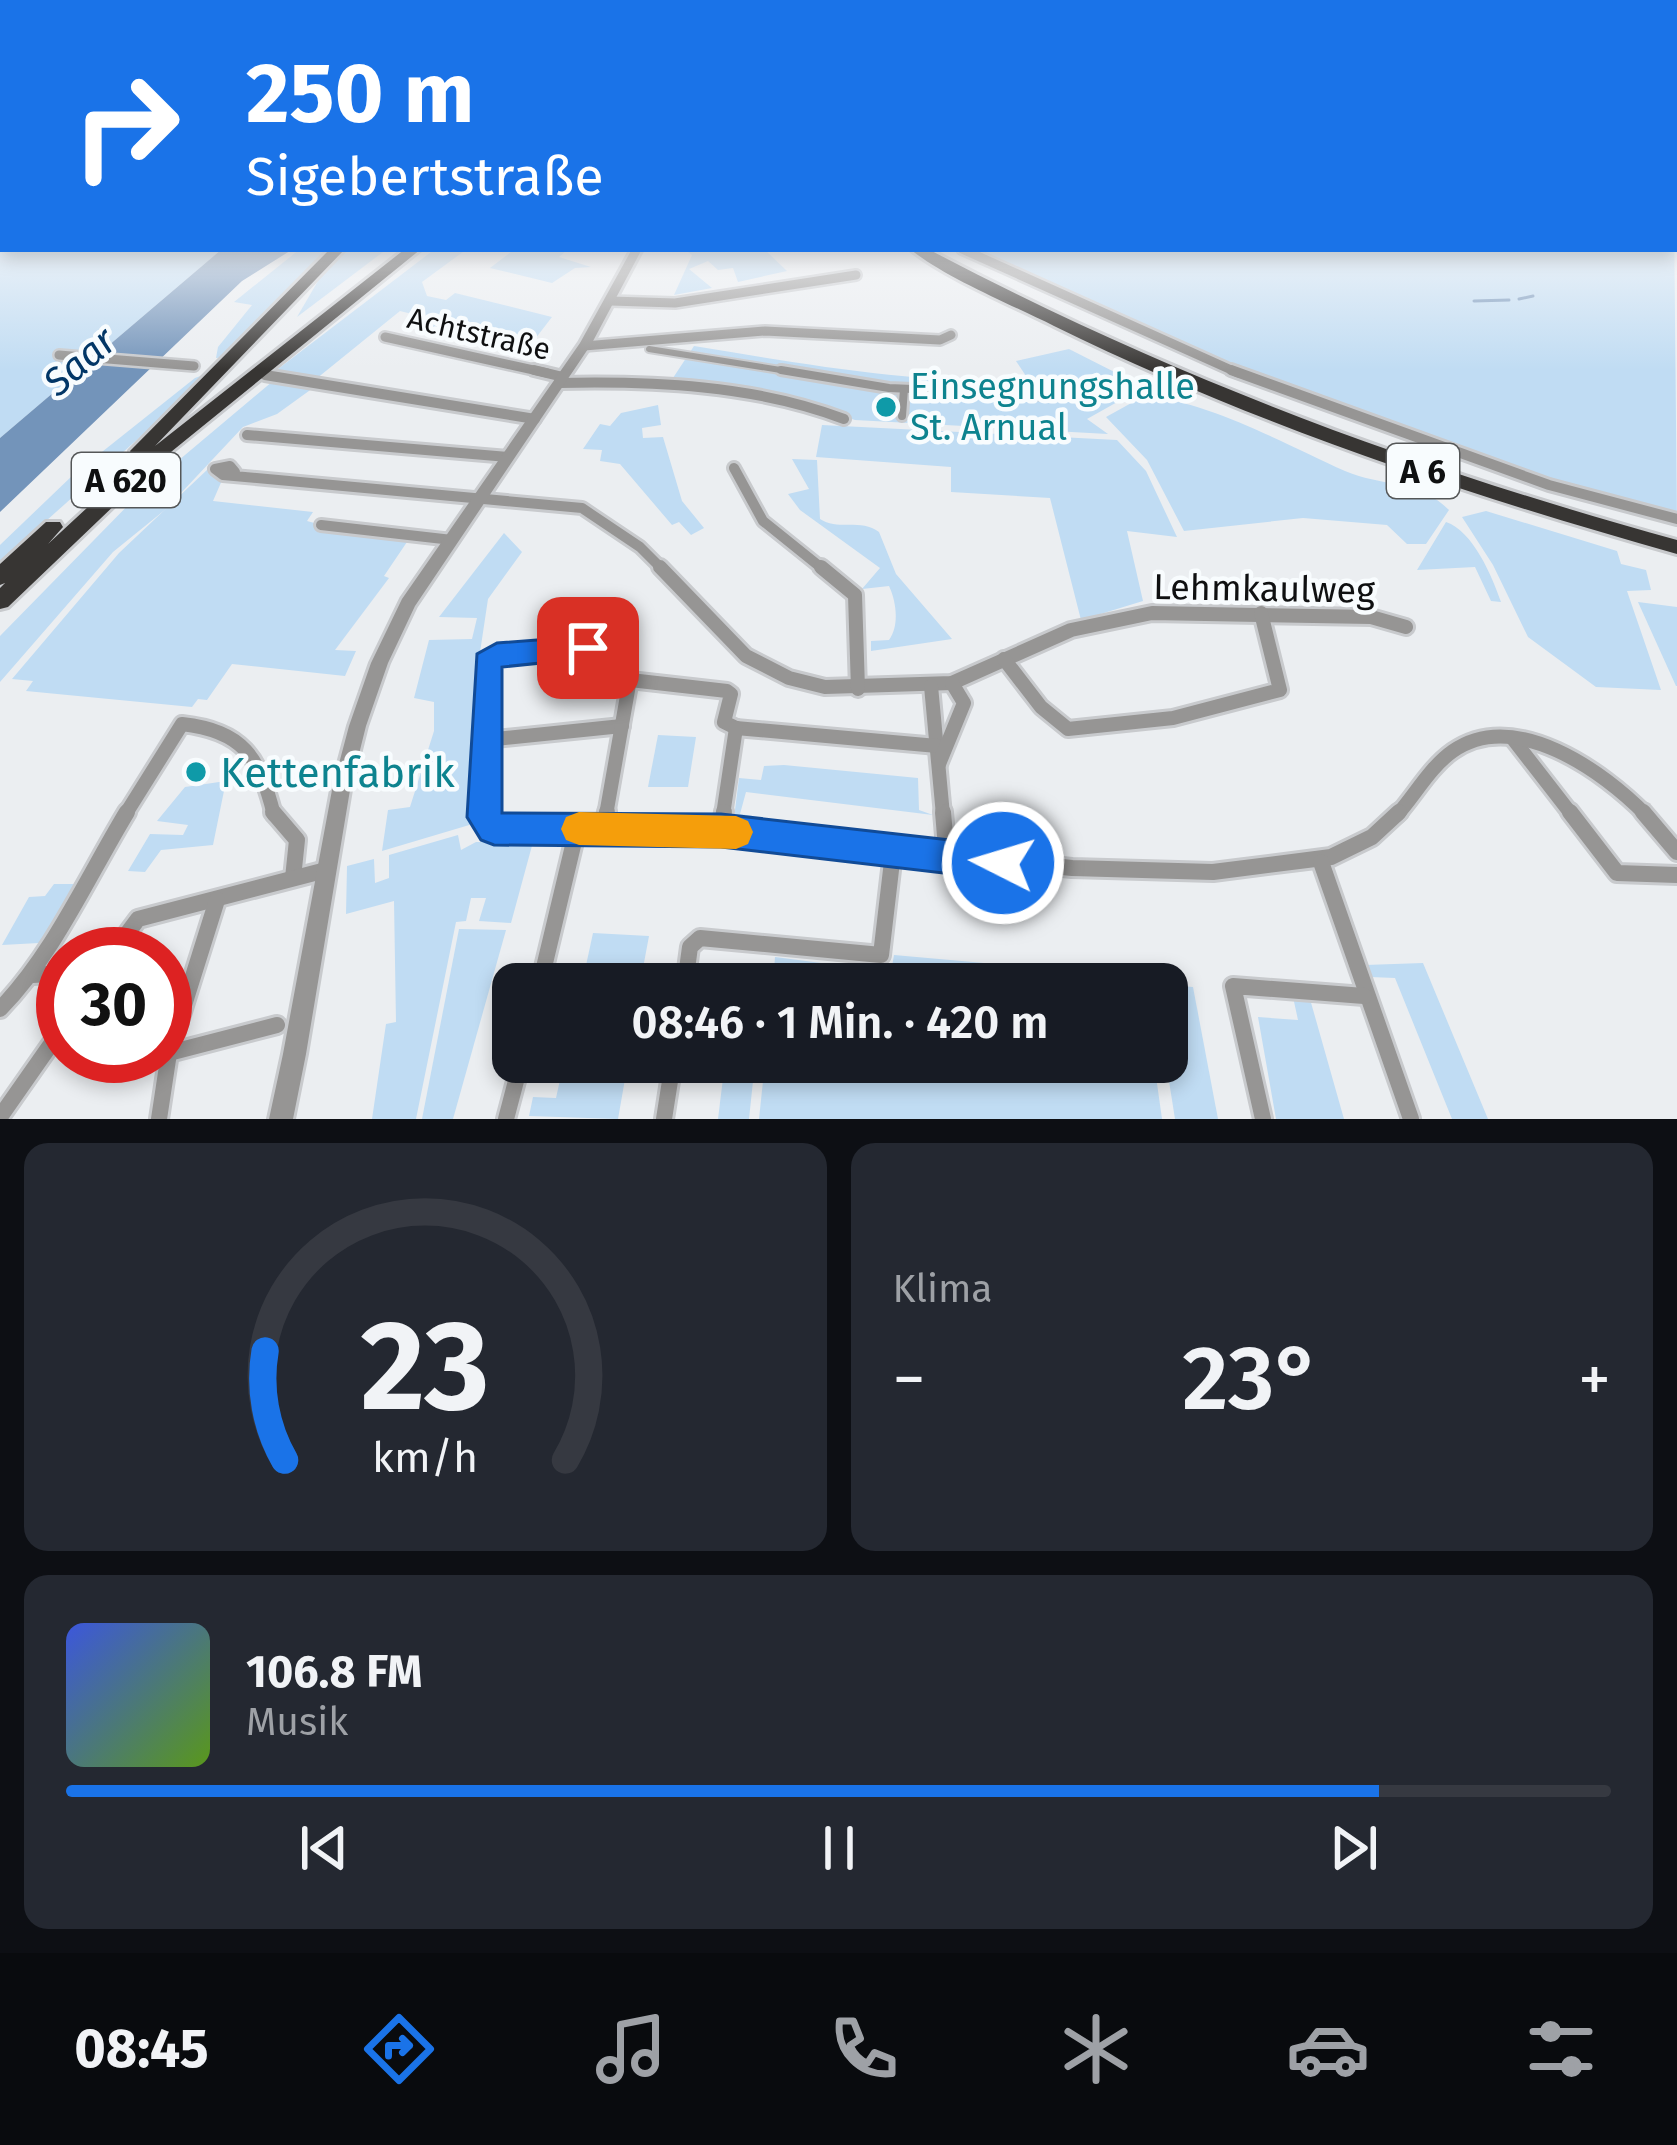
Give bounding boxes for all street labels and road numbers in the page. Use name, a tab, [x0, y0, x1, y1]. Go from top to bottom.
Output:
street label: Achtstraße	[404, 300, 554, 368]
road number: A 6	[1387, 444, 1459, 498]
road number: A 620	[72, 453, 180, 507]
street label: Lehmkaulweg	[1153, 565, 1375, 613]

